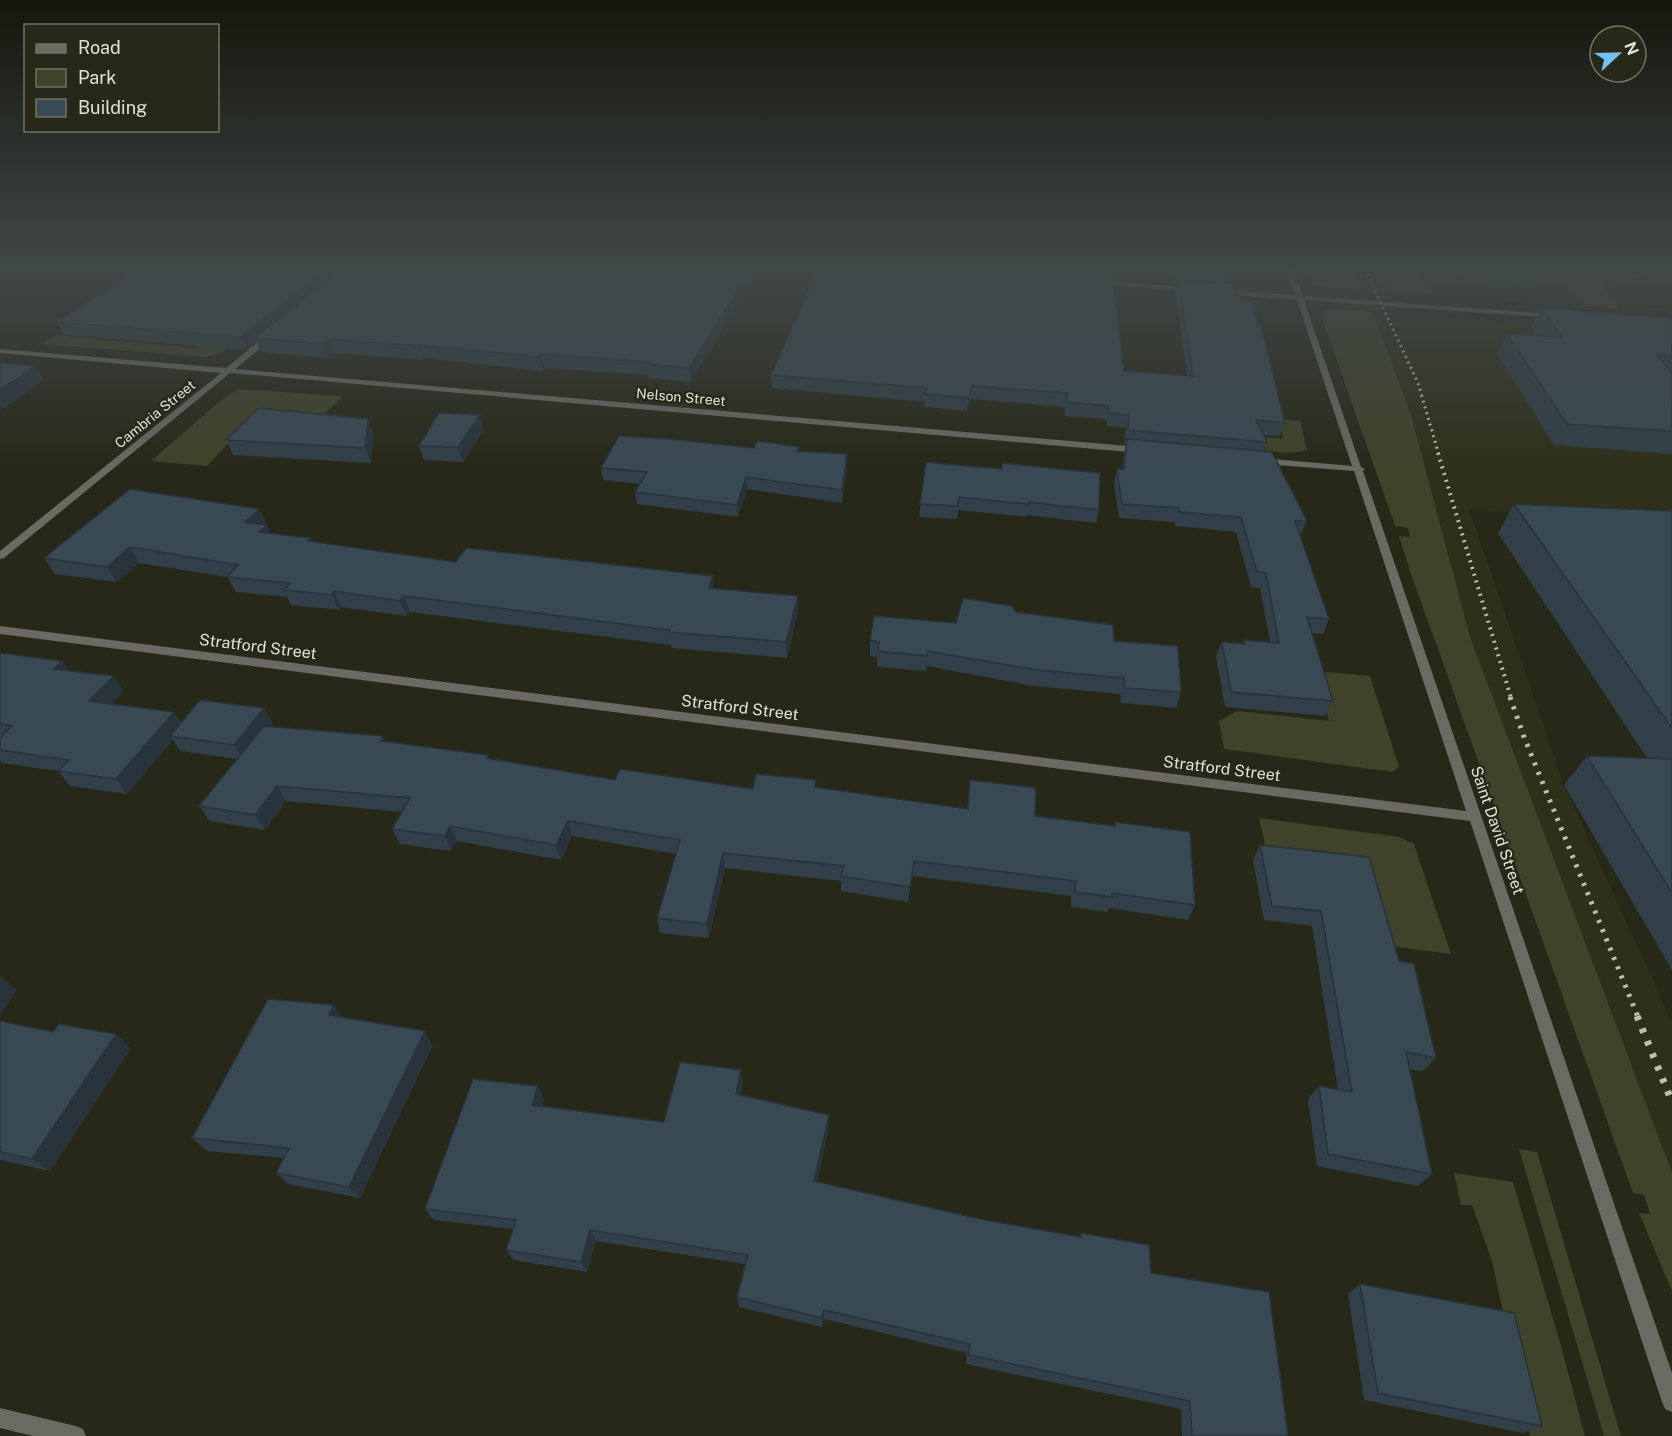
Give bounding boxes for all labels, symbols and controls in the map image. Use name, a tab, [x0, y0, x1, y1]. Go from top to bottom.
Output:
legend	[24, 24, 219, 132]
north arrow	[1588, 24, 1648, 84]
text: Road	[78, 37, 121, 58]
text: N	[1620, 39, 1643, 58]
text: Park	[78, 67, 116, 88]
text: Building	[78, 97, 147, 118]
street label: Cambria Street	[112, 377, 198, 451]
street label: Nelson Street	[636, 385, 726, 409]
street label: Stratford Street	[198, 630, 318, 663]
street label: Stratford Street	[680, 691, 800, 724]
street label: Stratford Street	[1162, 752, 1282, 785]
street label: Saint David Street	[1467, 764, 1528, 897]

